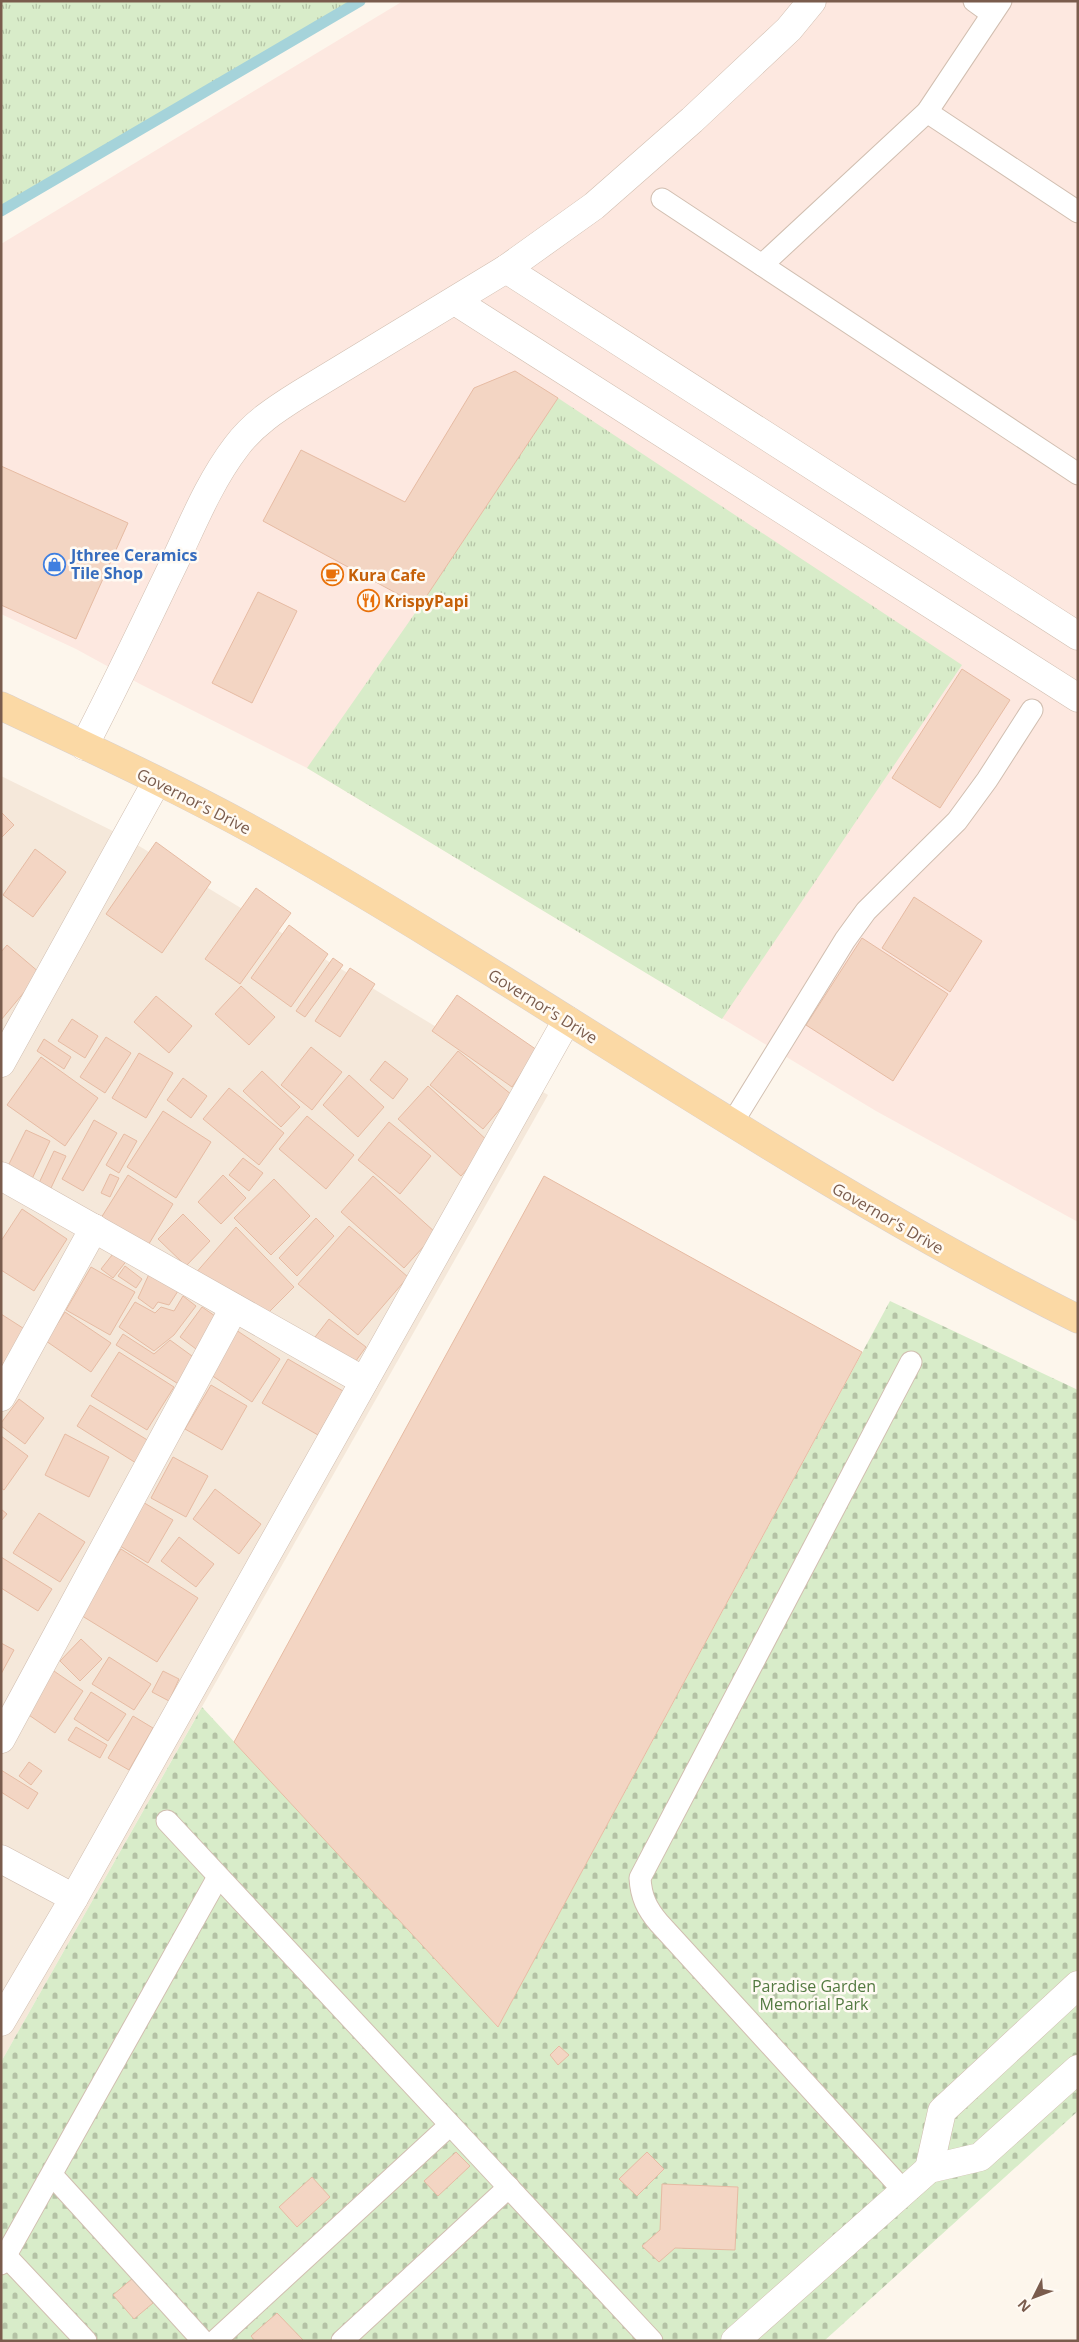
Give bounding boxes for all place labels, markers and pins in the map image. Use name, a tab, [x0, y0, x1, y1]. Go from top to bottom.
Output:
place label: Jthree Ceramics Tile Shop	[69, 544, 197, 584]
shop icon: Jthree Ceramics Tile Shop	[43, 552, 67, 576]
cafe icon: Kura Cafe	[320, 563, 344, 587]
place label: Kura Cafe	[348, 564, 426, 586]
restaurant icon: KrispyPapi	[356, 589, 380, 613]
place label: KrispyPapi	[384, 590, 469, 612]

